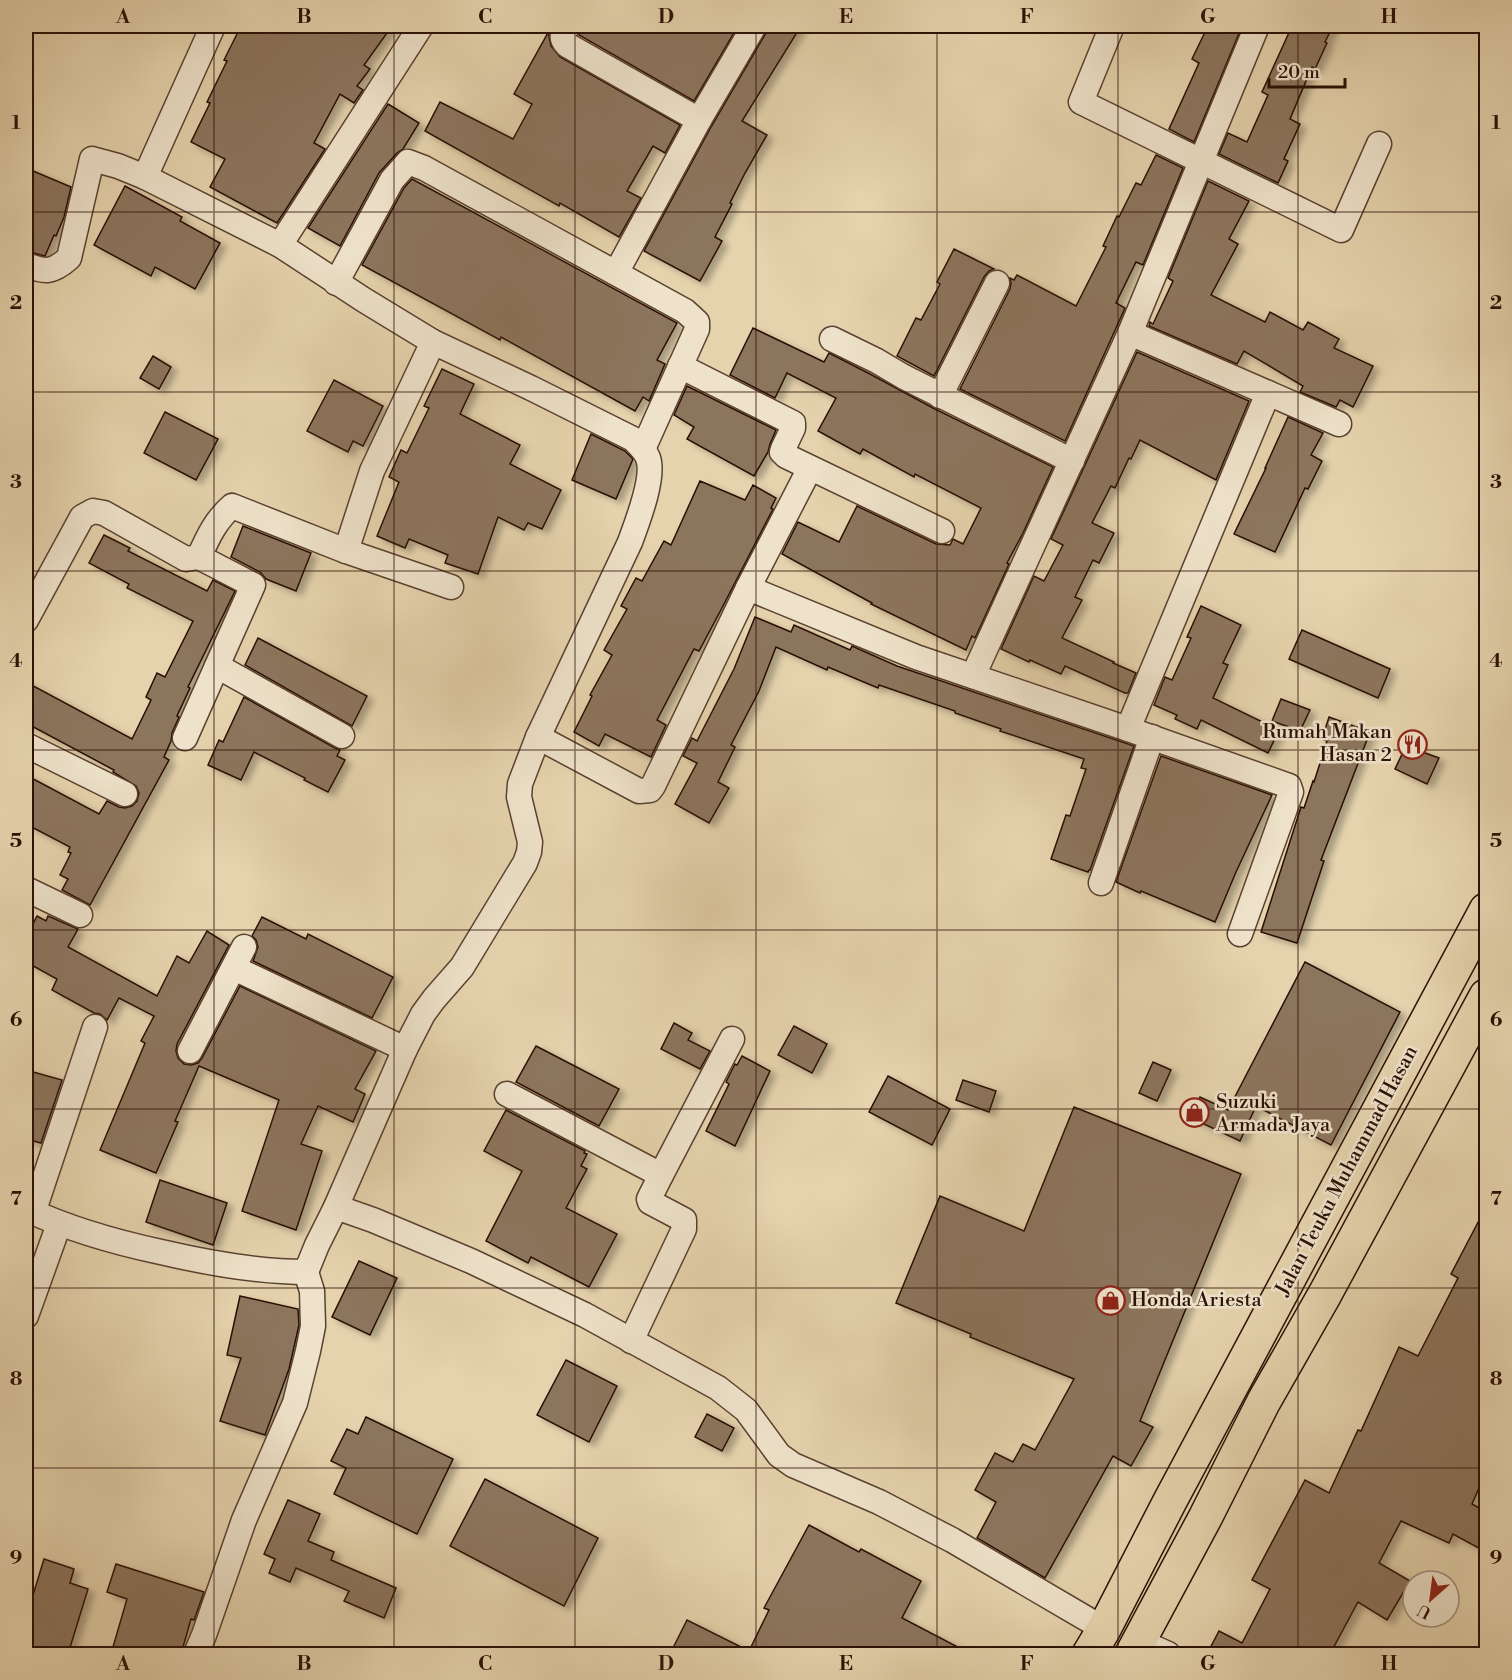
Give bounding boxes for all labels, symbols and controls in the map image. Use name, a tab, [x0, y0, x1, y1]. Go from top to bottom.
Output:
text: A	[115, 5, 131, 30]
text: B	[296, 5, 312, 30]
text: C	[478, 5, 492, 30]
text: D	[658, 5, 674, 30]
text: E	[839, 5, 853, 30]
text: F	[1020, 5, 1034, 30]
text: G	[1200, 5, 1216, 30]
text: H	[1381, 5, 1398, 30]
scale bar	[1269, 51, 1346, 89]
text: 20 m	[1278, 61, 1320, 84]
text: 1	[11, 111, 21, 136]
text: 1	[1491, 111, 1501, 136]
text: 2	[10, 291, 22, 316]
text: 2	[1490, 291, 1502, 316]
text: 3	[10, 470, 22, 495]
text: 3	[1490, 470, 1502, 495]
text: 4	[9, 649, 23, 674]
text: 4	[1489, 649, 1503, 674]
place label: Rumah Makan Hasan 2	[1262, 720, 1392, 768]
restaurant icon: Rumah Makan Hasan 2	[1397, 728, 1429, 760]
text: 5	[10, 829, 22, 854]
text: 5	[1490, 829, 1502, 854]
text: 6	[10, 1008, 23, 1033]
text: 6	[1490, 1008, 1503, 1033]
street label: Jalan Teuku Muhammad Hasan	[1270, 1042, 1424, 1301]
place label: Suzuki Armada Jaya	[1215, 1090, 1331, 1138]
shop icon: Suzuki Armada Jaya	[1179, 1097, 1211, 1129]
text: 7	[10, 1187, 22, 1212]
text: 7	[1490, 1187, 1502, 1212]
shop icon: Honda Ariesta	[1094, 1284, 1126, 1316]
place label: Honda Ariesta	[1131, 1288, 1263, 1313]
text: 8	[10, 1367, 23, 1392]
text: 8	[1490, 1367, 1503, 1392]
text: 9	[10, 1546, 22, 1571]
text: 9	[1490, 1546, 1502, 1571]
north arrow	[1401, 1569, 1461, 1629]
text: U	[1414, 1599, 1435, 1623]
text: A	[115, 1652, 131, 1677]
text: B	[296, 1652, 312, 1677]
text: C	[478, 1652, 492, 1677]
text: D	[658, 1652, 674, 1677]
text: E	[839, 1652, 853, 1677]
text: F	[1020, 1652, 1034, 1677]
text: G	[1200, 1652, 1216, 1677]
text: H	[1381, 1652, 1398, 1677]

